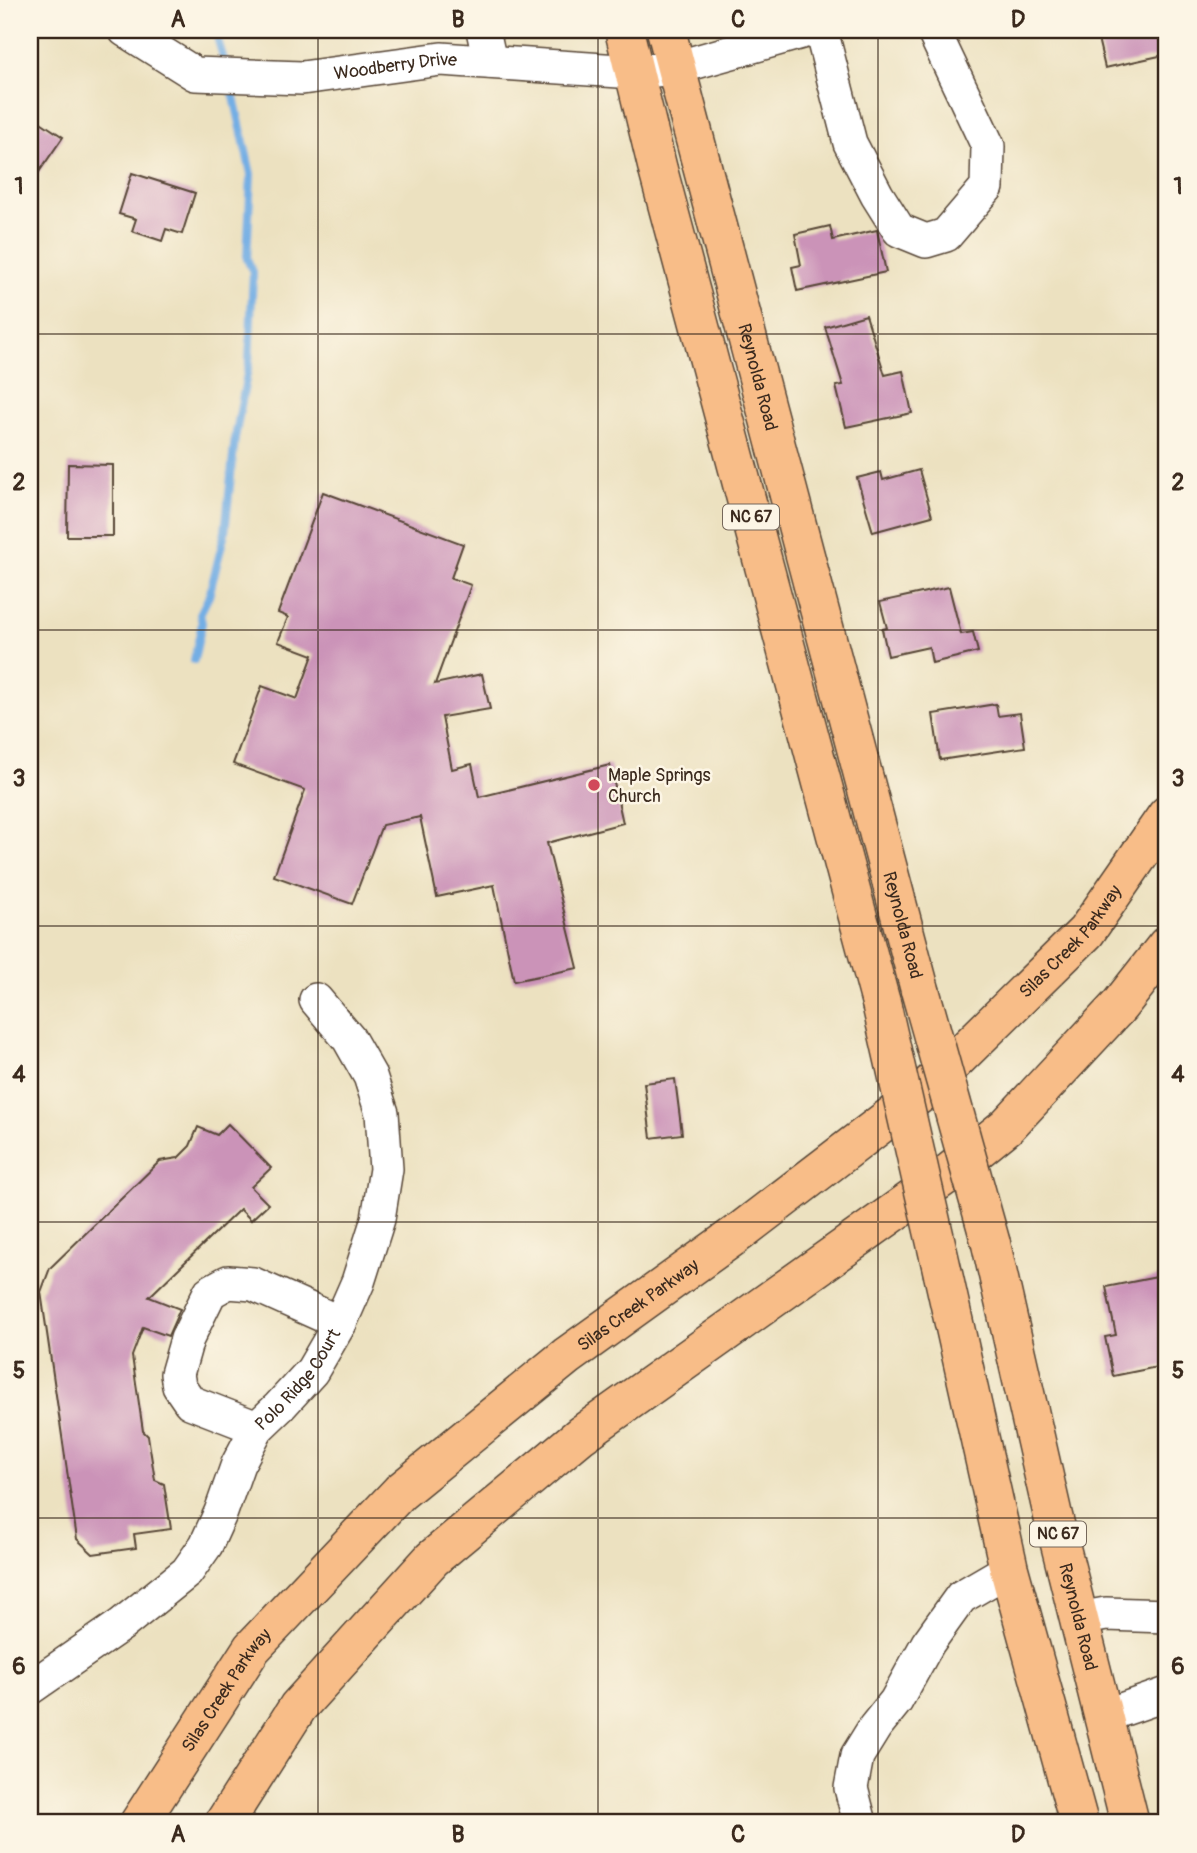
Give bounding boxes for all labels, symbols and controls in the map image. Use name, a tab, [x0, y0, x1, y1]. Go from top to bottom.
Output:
text: A	[171, 5, 186, 34]
text: B	[451, 5, 465, 34]
text: C	[731, 5, 745, 34]
text: D	[1011, 5, 1025, 34]
street label: Woodberry Drive	[332, 47, 458, 85]
text: 1	[15, 172, 24, 201]
text: 1	[1174, 172, 1183, 201]
street label: Reynolda Road	[733, 321, 783, 433]
text: 2	[13, 468, 26, 497]
text: 2	[1172, 468, 1185, 497]
road number: NC 67	[723, 504, 779, 530]
text: 3	[13, 764, 25, 793]
place label: Maple Springs Church	[608, 764, 711, 808]
text: 3	[1172, 764, 1184, 793]
marker: Maple Springs Church	[586, 777, 602, 793]
street label: Reynolda Road	[878, 869, 928, 981]
street label: Silas Creek Parkway	[1014, 880, 1127, 1003]
text: 4	[12, 1060, 26, 1089]
text: 4	[1171, 1060, 1185, 1089]
street label: Silas Creek Parkway	[573, 1253, 704, 1357]
street label: Polo Ridge Court	[250, 1324, 346, 1436]
text: 5	[13, 1356, 25, 1385]
text: 5	[1172, 1356, 1184, 1385]
road number: NC 67	[1030, 1522, 1086, 1546]
street label: Reynolda Road	[1054, 1561, 1103, 1673]
street label: Silas Creek Parkway	[176, 1623, 276, 1756]
text: 6	[12, 1652, 26, 1681]
text: 6	[1171, 1652, 1185, 1681]
text: A	[171, 1820, 186, 1849]
text: B	[451, 1820, 465, 1849]
text: C	[731, 1820, 745, 1849]
text: D	[1011, 1820, 1025, 1849]

